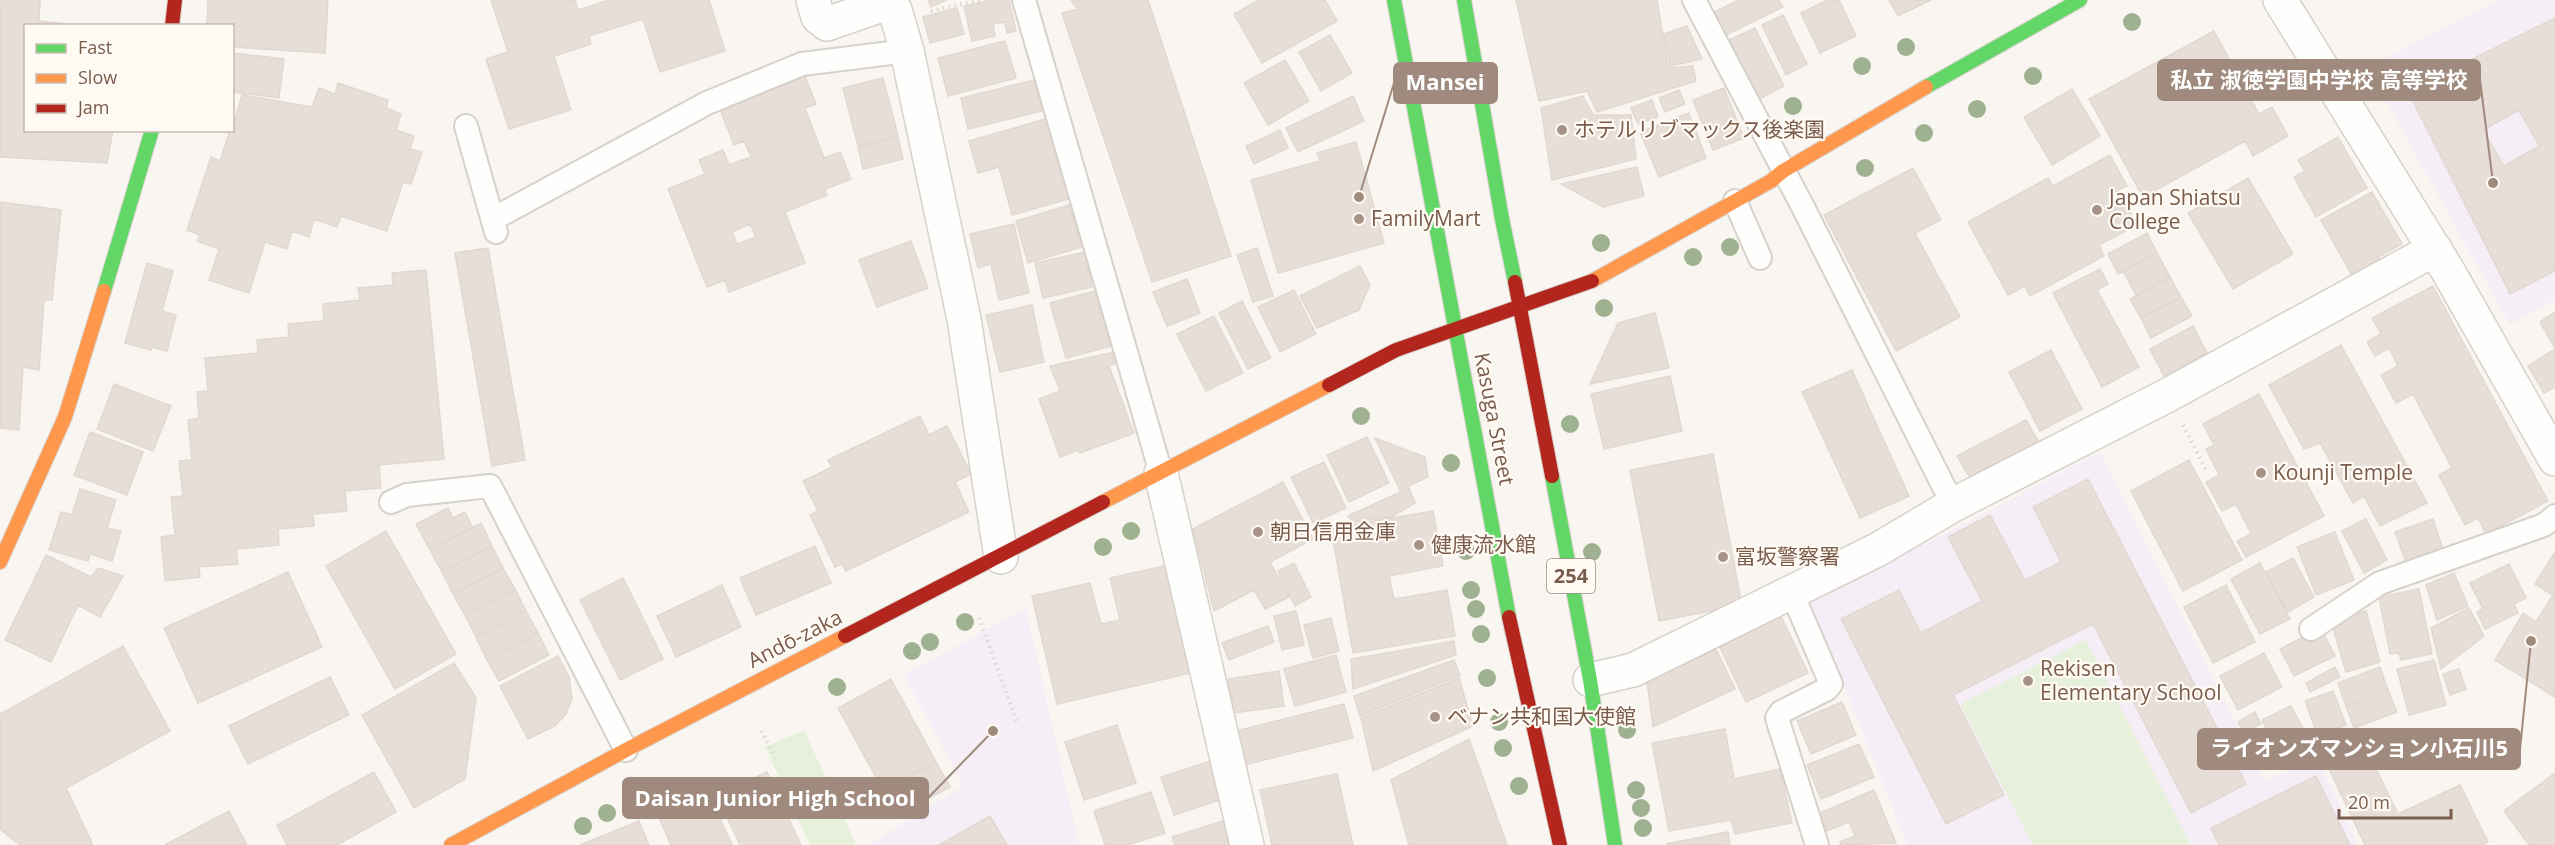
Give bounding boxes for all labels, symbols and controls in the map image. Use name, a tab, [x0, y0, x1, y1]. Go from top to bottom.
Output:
legend	[24, 24, 234, 132]
text: Fast	[78, 35, 112, 59]
callout: 私立 淑徳学園中学校 高等学校	[2158, 60, 2480, 100]
callout: Mansei	[1394, 63, 1497, 103]
text: 私立 淑徳学園中学校 高等学校	[2170, 64, 2468, 94]
text: Slow	[78, 65, 117, 89]
text: Mansei	[1405, 66, 1485, 96]
text: Jam	[76, 95, 110, 119]
place label: ホテルリブマックス後楽園	[1574, 115, 1825, 143]
marker: ホテルリブマックス後楽園	[1555, 123, 1569, 137]
place label: Japan Shiatsu College	[2107, 183, 2241, 235]
marker: Japan Shiatsu College	[2090, 203, 2104, 217]
place label: FamilyMart	[1371, 204, 1481, 232]
marker: FamilyMart	[1352, 212, 1366, 226]
street label: Kasuga Street	[1468, 350, 1522, 488]
place label: Kounji Temple	[2273, 458, 2413, 486]
marker: Kounji Temple	[2254, 466, 2268, 480]
place label: 朝日信用金庫	[1270, 517, 1396, 545]
marker: 朝日信用金庫	[1251, 525, 1265, 539]
place label: 健康流水館	[1431, 530, 1536, 558]
marker: 健康流水館	[1412, 538, 1426, 552]
place label: 富坂警察署	[1735, 542, 1840, 570]
marker: 富坂警察署	[1716, 550, 1730, 564]
road number: 254	[1547, 559, 1595, 593]
street label: Andō-zaka	[742, 602, 847, 674]
place label: Rekisen Elementary School	[2040, 654, 2222, 706]
marker: Rekisen Elementary School	[2021, 674, 2035, 688]
place label: ベナン共和国大使館	[1447, 702, 1636, 730]
marker: ベナン共和国大使館	[1428, 710, 1442, 724]
callout: ライオンズマンション小石川5	[2198, 729, 2520, 769]
text: ライオンズマンション小石川5	[2210, 732, 2508, 762]
callout: Daisan Junior High School	[623, 778, 928, 818]
text: Daisan Junior High School	[635, 782, 915, 812]
scale bar	[2339, 782, 2452, 820]
text: 20 m	[2348, 790, 2390, 814]

